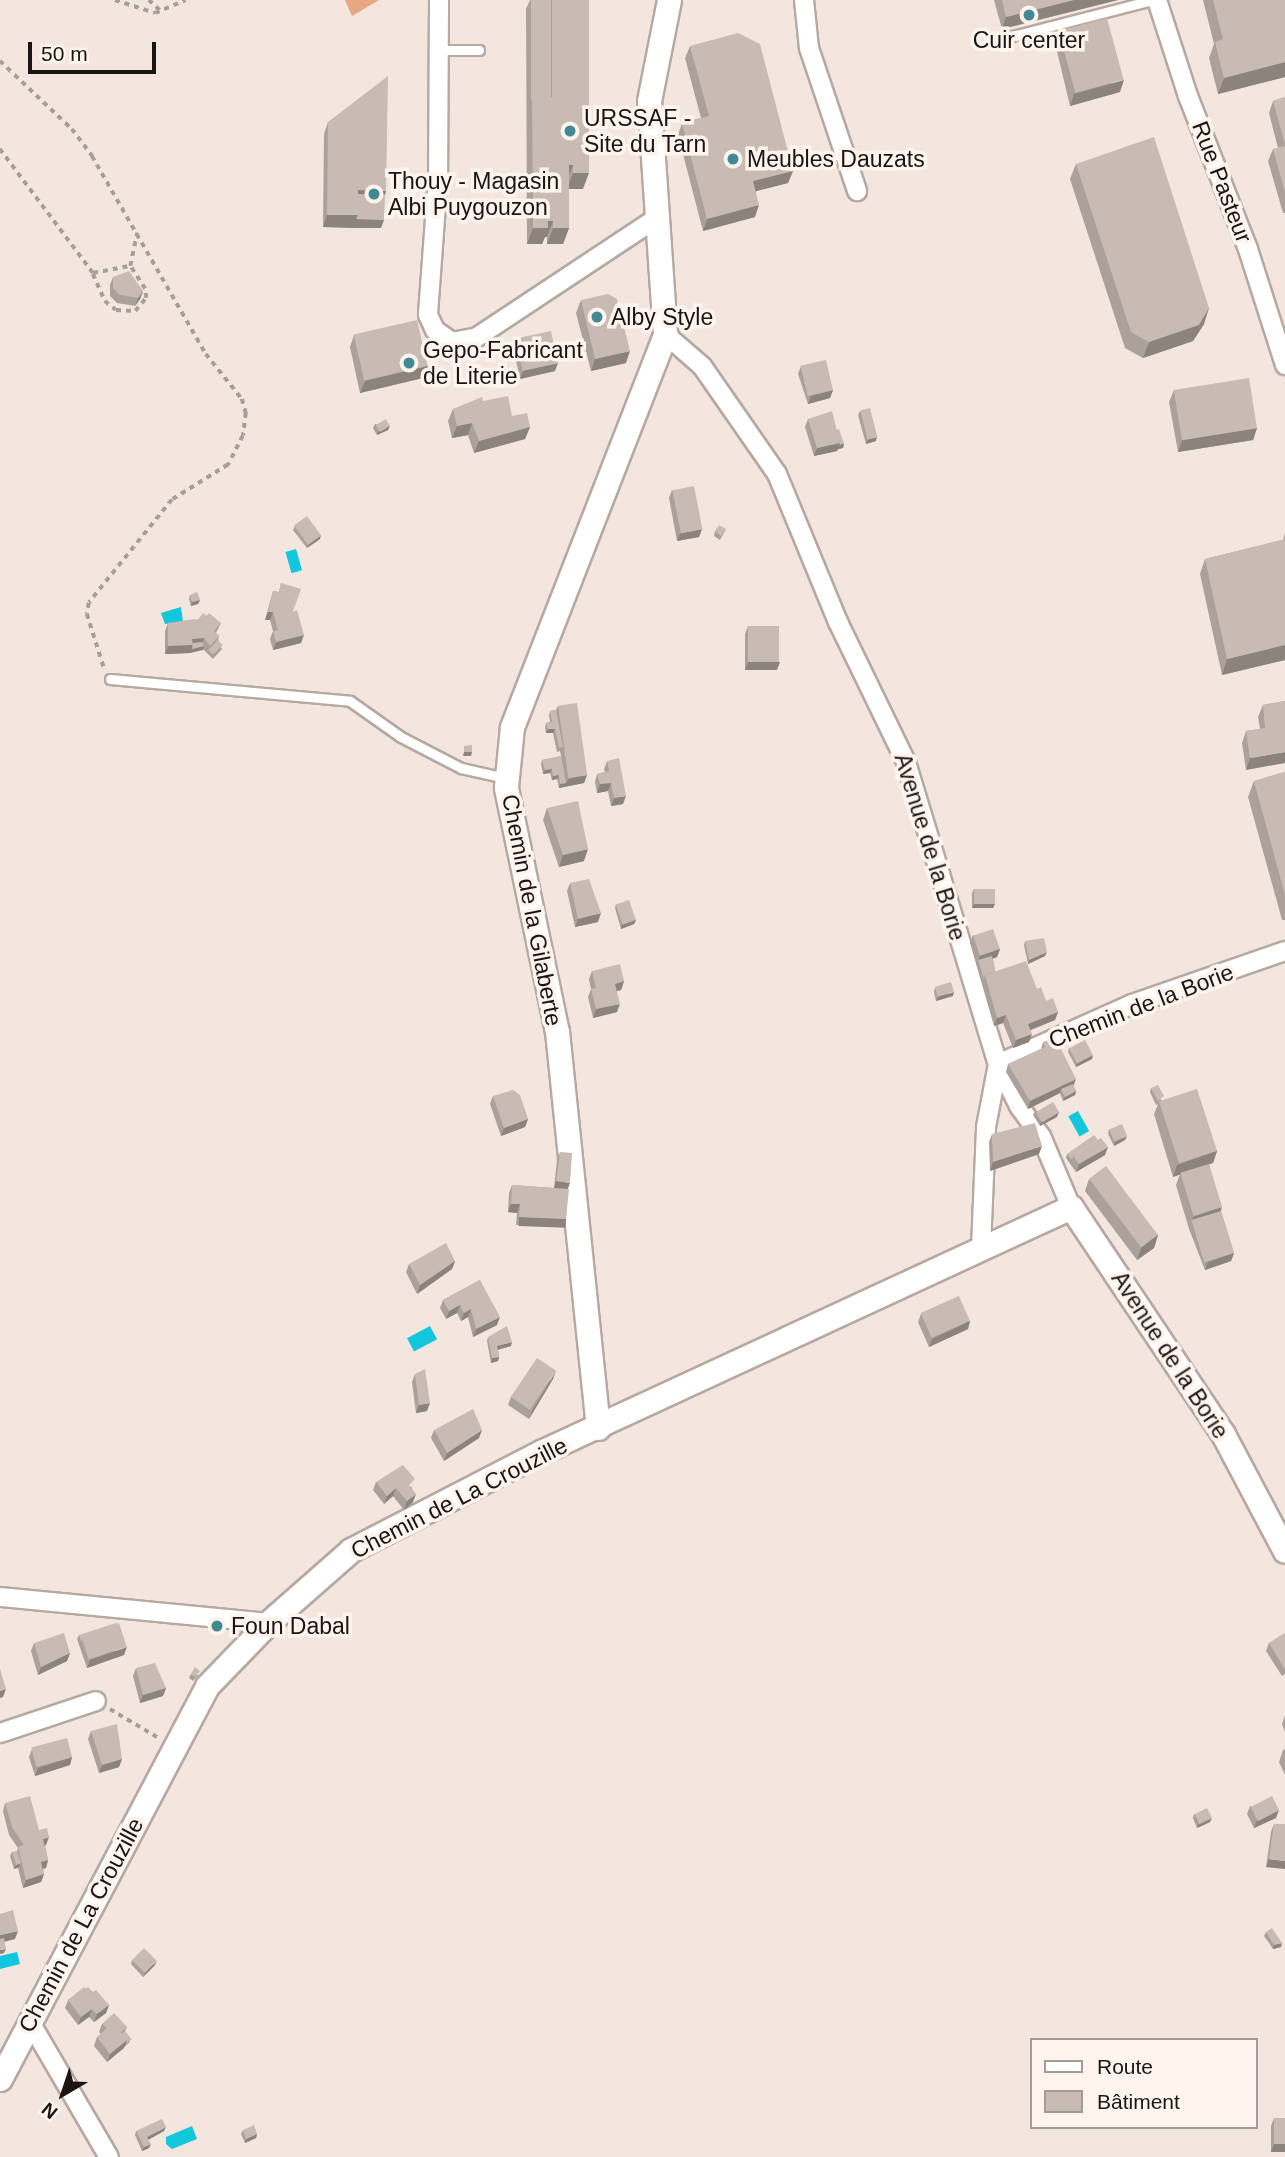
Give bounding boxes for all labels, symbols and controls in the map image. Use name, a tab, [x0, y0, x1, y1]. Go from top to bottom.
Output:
marker: Cuir center	[1021, 7, 1037, 23]
place label: Cuir center	[973, 26, 1085, 54]
scale bar	[32, 28, 159, 72]
text: 50 m	[41, 42, 88, 65]
place label: URSSAF - Site du Tarn	[584, 104, 707, 158]
street label: Rue Pasteur	[1186, 117, 1258, 247]
marker: URSSAF - Site du Tarn	[562, 123, 578, 139]
place label: Meubles Dauzats	[747, 145, 925, 173]
marker: Meubles Dauzats	[725, 151, 741, 167]
place label: Thouy - Magasin Albi Puygouzon	[388, 167, 559, 221]
marker: Thouy - Magasin Albi Puygouzon	[366, 186, 382, 202]
place label: Alby Style	[611, 303, 713, 331]
marker: Alby Style	[589, 309, 605, 325]
place label: Gepo-Fabricant de Literie	[423, 336, 583, 390]
marker: Gepo-Fabricant de Literie	[401, 355, 417, 371]
street label: Avenue de la Borie	[888, 750, 972, 944]
street label: Chemin de la Gilaberte	[496, 792, 568, 1028]
street label: Chemin de la Borie	[1045, 958, 1237, 1054]
street label: Avenue de la Borie	[1106, 1266, 1234, 1444]
street label: Chemin de La Crouzille	[346, 1431, 572, 1565]
place label: Foun Dabal	[231, 1612, 350, 1640]
marker: Foun Dabal	[209, 1618, 225, 1634]
street label: Chemin de La Crouzille	[13, 1813, 149, 2037]
legend	[1030, 2038, 1257, 2129]
text: Route	[1097, 2055, 1153, 2078]
north arrow	[28, 2059, 98, 2129]
text: Bâtiment	[1097, 2090, 1180, 2113]
text: N	[38, 2098, 61, 2123]

